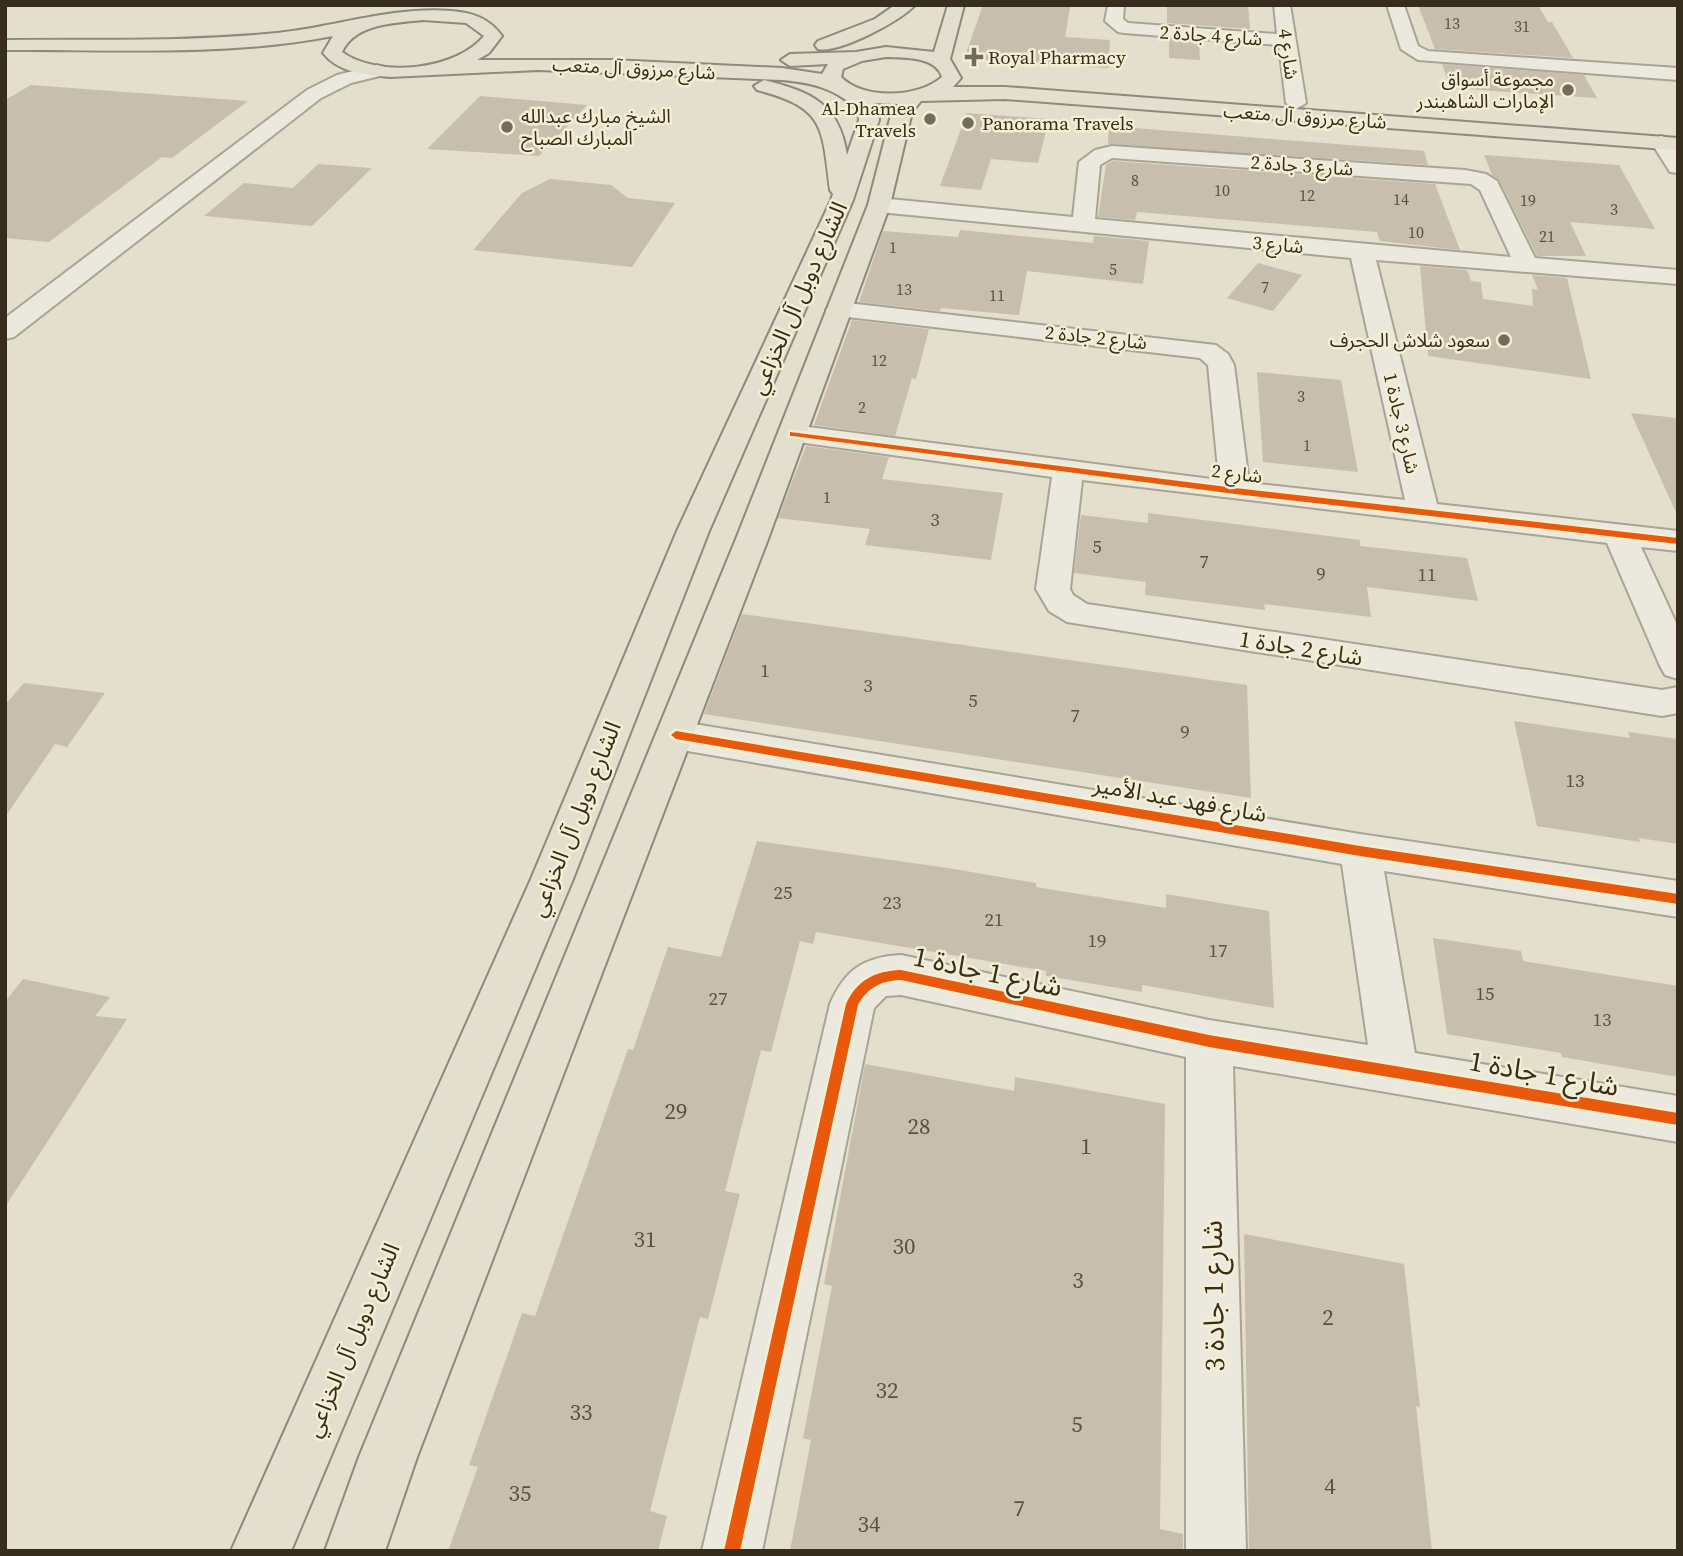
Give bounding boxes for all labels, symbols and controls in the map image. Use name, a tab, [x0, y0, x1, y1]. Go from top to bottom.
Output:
house number: 13	[1444, 12, 1460, 34]
house number: 31	[1514, 15, 1530, 37]
street label: شارع 4 جادة 2	[1159, 18, 1263, 53]
street label: شارع 4	[1272, 27, 1305, 81]
place label: Royal Pharmacy	[988, 44, 1126, 70]
marker: Royal Pharmacy	[966, 49, 982, 65]
street label: شارع مرزوق آل متعب	[552, 51, 716, 86]
place label: مجموعة أسواق الإمارات الشاهبندر	[1415, 66, 1554, 114]
marker: مجموعة أسواق الإمارات الشاهبندر	[1560, 82, 1576, 98]
place label: Al-Dhamea Travels	[821, 95, 916, 143]
street label: شارع مرزوق آل متعب	[1223, 97, 1387, 136]
place label: الشيخ مبارك عبدالله المبارك الصباح	[521, 103, 671, 152]
place label: Panorama Travels	[982, 110, 1134, 136]
marker: Al-Dhamea Travels	[922, 111, 938, 127]
marker: Panorama Travels	[960, 115, 976, 131]
marker: الشيخ مبارك عبدالله المبارك الصباح	[499, 119, 515, 135]
street label: شارع 3 جادة 2	[1250, 148, 1354, 183]
house number: 8	[1131, 169, 1139, 191]
house number: 10	[1214, 179, 1230, 201]
house number: 12	[1299, 184, 1315, 206]
house number: 14	[1393, 188, 1409, 210]
house number: 19	[1520, 189, 1536, 211]
street label: الشارع دوبل آل الخزاعي	[741, 196, 856, 400]
house number: 3	[1610, 198, 1618, 220]
house number: 10	[1408, 221, 1424, 243]
house number: 21	[1539, 225, 1555, 247]
street label: شارع 3	[1251, 229, 1305, 260]
house number: 1	[889, 236, 897, 258]
house number: 5	[1109, 258, 1117, 280]
house number: 7	[1261, 276, 1269, 298]
house number: 13	[896, 278, 912, 300]
house number: 11	[989, 284, 1005, 306]
street label: شارع 2 جادة 2	[1043, 319, 1148, 356]
place label: سعود شلاش الحجرف	[1330, 327, 1490, 353]
marker: سعود شلاش الحجرف	[1496, 332, 1512, 348]
house number: 12	[871, 349, 887, 371]
street label: شارع 3 جادة 1	[1377, 370, 1426, 476]
house number: 3	[1297, 385, 1305, 407]
house number: 2	[858, 396, 866, 418]
house number: 1	[1303, 434, 1311, 456]
street label: شارع 2	[1210, 457, 1264, 490]
house number: 1	[823, 486, 831, 508]
house number: 3	[930, 506, 940, 532]
house number: 5	[1092, 533, 1102, 559]
house number: 7	[1199, 548, 1209, 574]
house number: 9	[1316, 560, 1326, 586]
house number: 11	[1417, 561, 1437, 587]
street label: شارع 2 جادة 1	[1237, 622, 1365, 675]
house number: 1	[760, 657, 770, 683]
house number: 3	[863, 672, 873, 698]
house number: 5	[968, 687, 978, 713]
house number: 7	[1070, 702, 1080, 728]
street label: الشارع دوبل آل الخزاعي	[521, 717, 630, 922]
house number: 9	[1180, 718, 1190, 744]
house number: 13	[1565, 767, 1585, 793]
street label: شارع فهد عبد الأمير	[1090, 768, 1269, 831]
house number: 25	[773, 879, 793, 905]
house number: 23	[882, 889, 902, 915]
house number: 21	[984, 906, 1004, 932]
house number: 19	[1087, 927, 1107, 953]
street label: شارع 1 جادة 1	[910, 937, 1066, 1007]
house number: 17	[1208, 937, 1228, 963]
house number: 15	[1475, 980, 1495, 1006]
house number: 27	[708, 985, 728, 1011]
house number: 13	[1592, 1006, 1612, 1032]
street label: شارع 1 جادة 1	[1466, 1041, 1622, 1107]
house number: 29	[665, 1095, 688, 1127]
house number: 28	[908, 1110, 931, 1142]
house number: 1	[1080, 1130, 1092, 1162]
street label: شارع 1 جادة 3	[1193, 1220, 1235, 1372]
house number: 31	[634, 1223, 657, 1255]
house number: 30	[893, 1230, 916, 1262]
street label: الشارع دوبل آل الخزاعي	[297, 1238, 409, 1443]
house number: 3	[1072, 1264, 1084, 1296]
house number: 2	[1322, 1301, 1334, 1333]
house number: 32	[876, 1374, 899, 1406]
house number: 33	[570, 1396, 593, 1428]
house number: 5	[1071, 1408, 1083, 1440]
house number: 4	[1324, 1470, 1336, 1502]
house number: 35	[509, 1477, 532, 1509]
house number: 7	[1013, 1492, 1025, 1524]
house number: 34	[858, 1508, 881, 1540]

